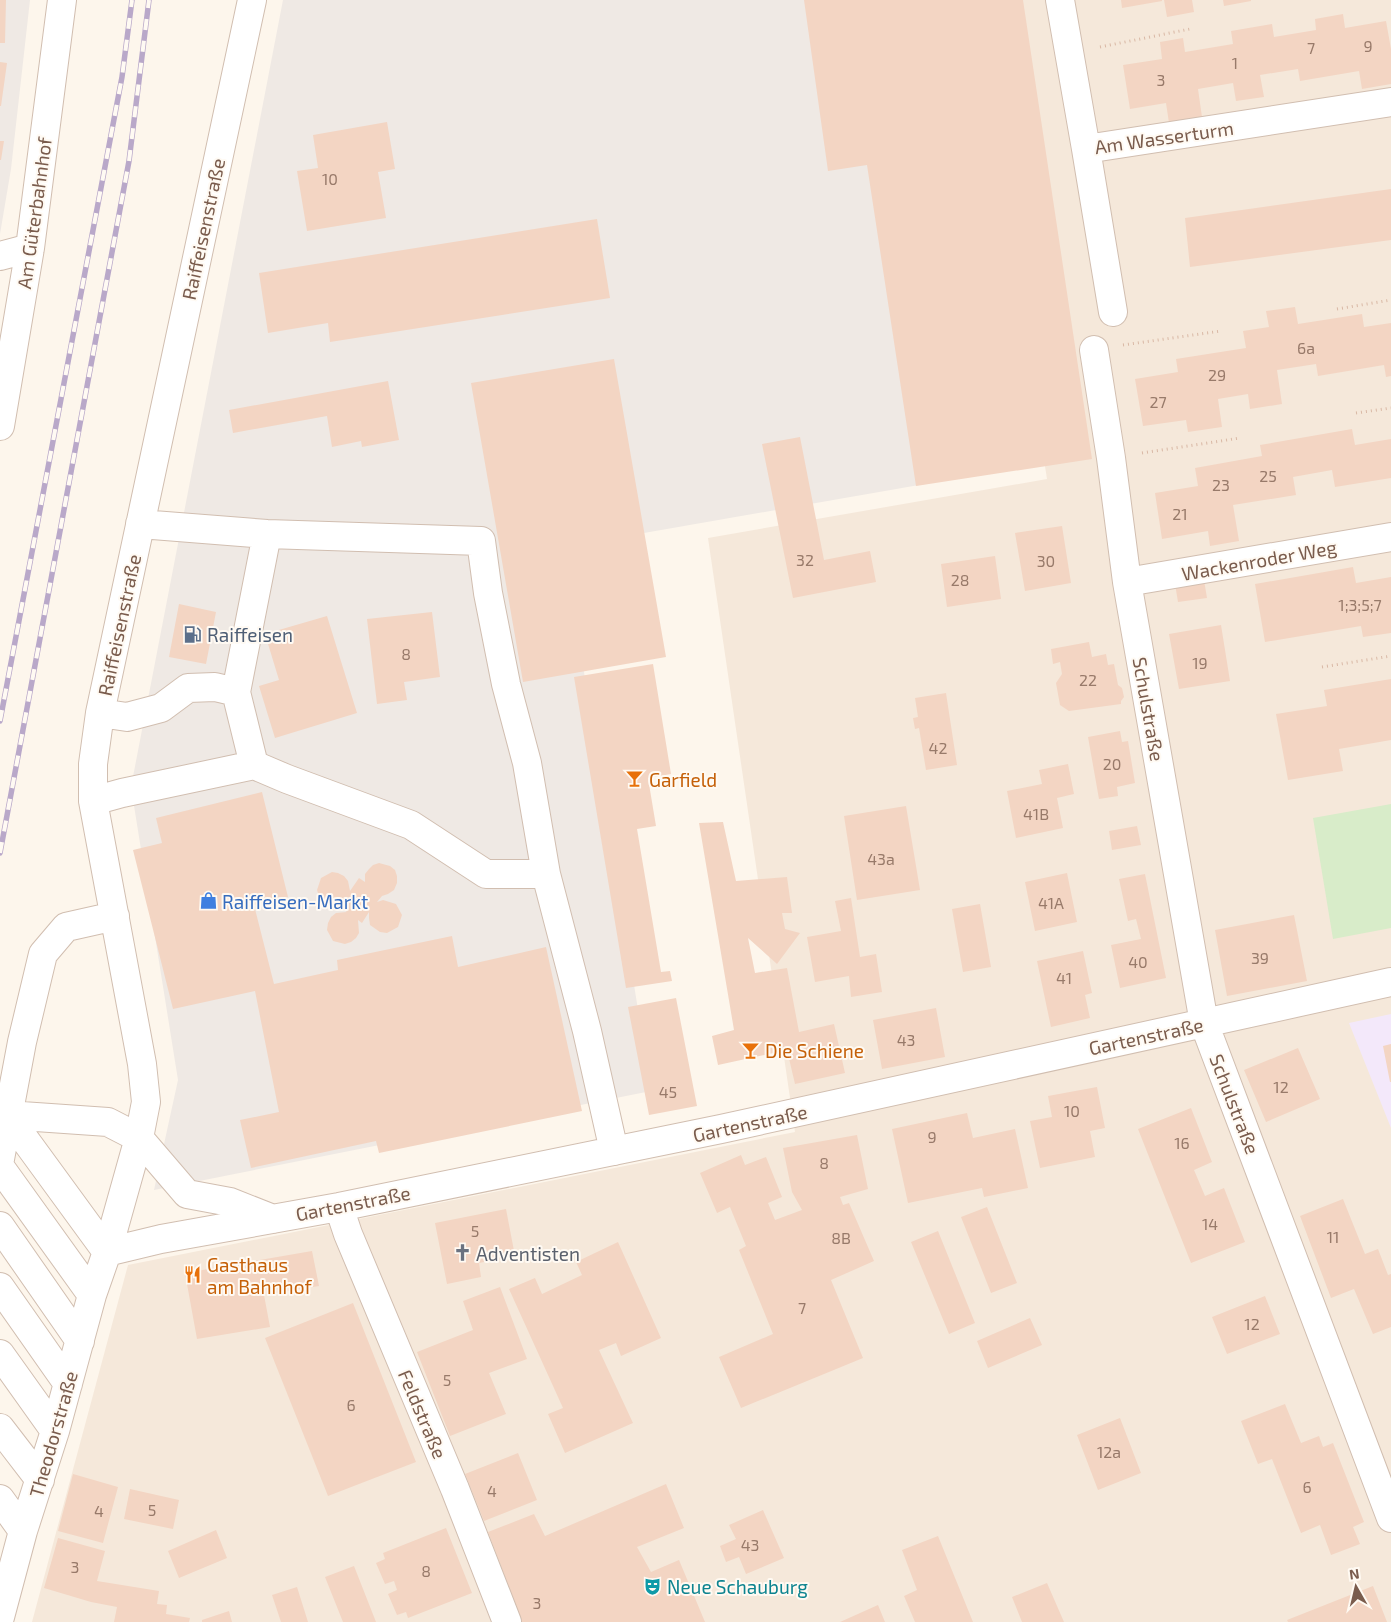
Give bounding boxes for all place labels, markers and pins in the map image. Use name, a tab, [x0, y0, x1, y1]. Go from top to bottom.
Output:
place label: Raiffeisen	[207, 623, 293, 646]
fuel station icon: Raiffeisen	[183, 624, 203, 644]
place label: Garfield	[649, 768, 717, 791]
bar icon: Garfield	[625, 769, 645, 789]
place label: Raiffeisen-Markt	[222, 890, 368, 913]
shop icon: Raiffeisen-Markt	[198, 891, 218, 911]
place label: Die Schiene	[765, 1039, 864, 1062]
bar icon: Die Schiene	[741, 1040, 761, 1060]
place label: Adventisten	[476, 1242, 580, 1265]
church icon: Adventisten	[452, 1243, 472, 1263]
place label: Gasthaus am Bahnhof	[207, 1253, 312, 1298]
restaurant icon: Gasthaus am Bahnhof	[183, 1265, 203, 1285]
place label: Neue Schauburg	[667, 1575, 808, 1598]
theatre icon: Neue Schauburg	[643, 1576, 663, 1596]

